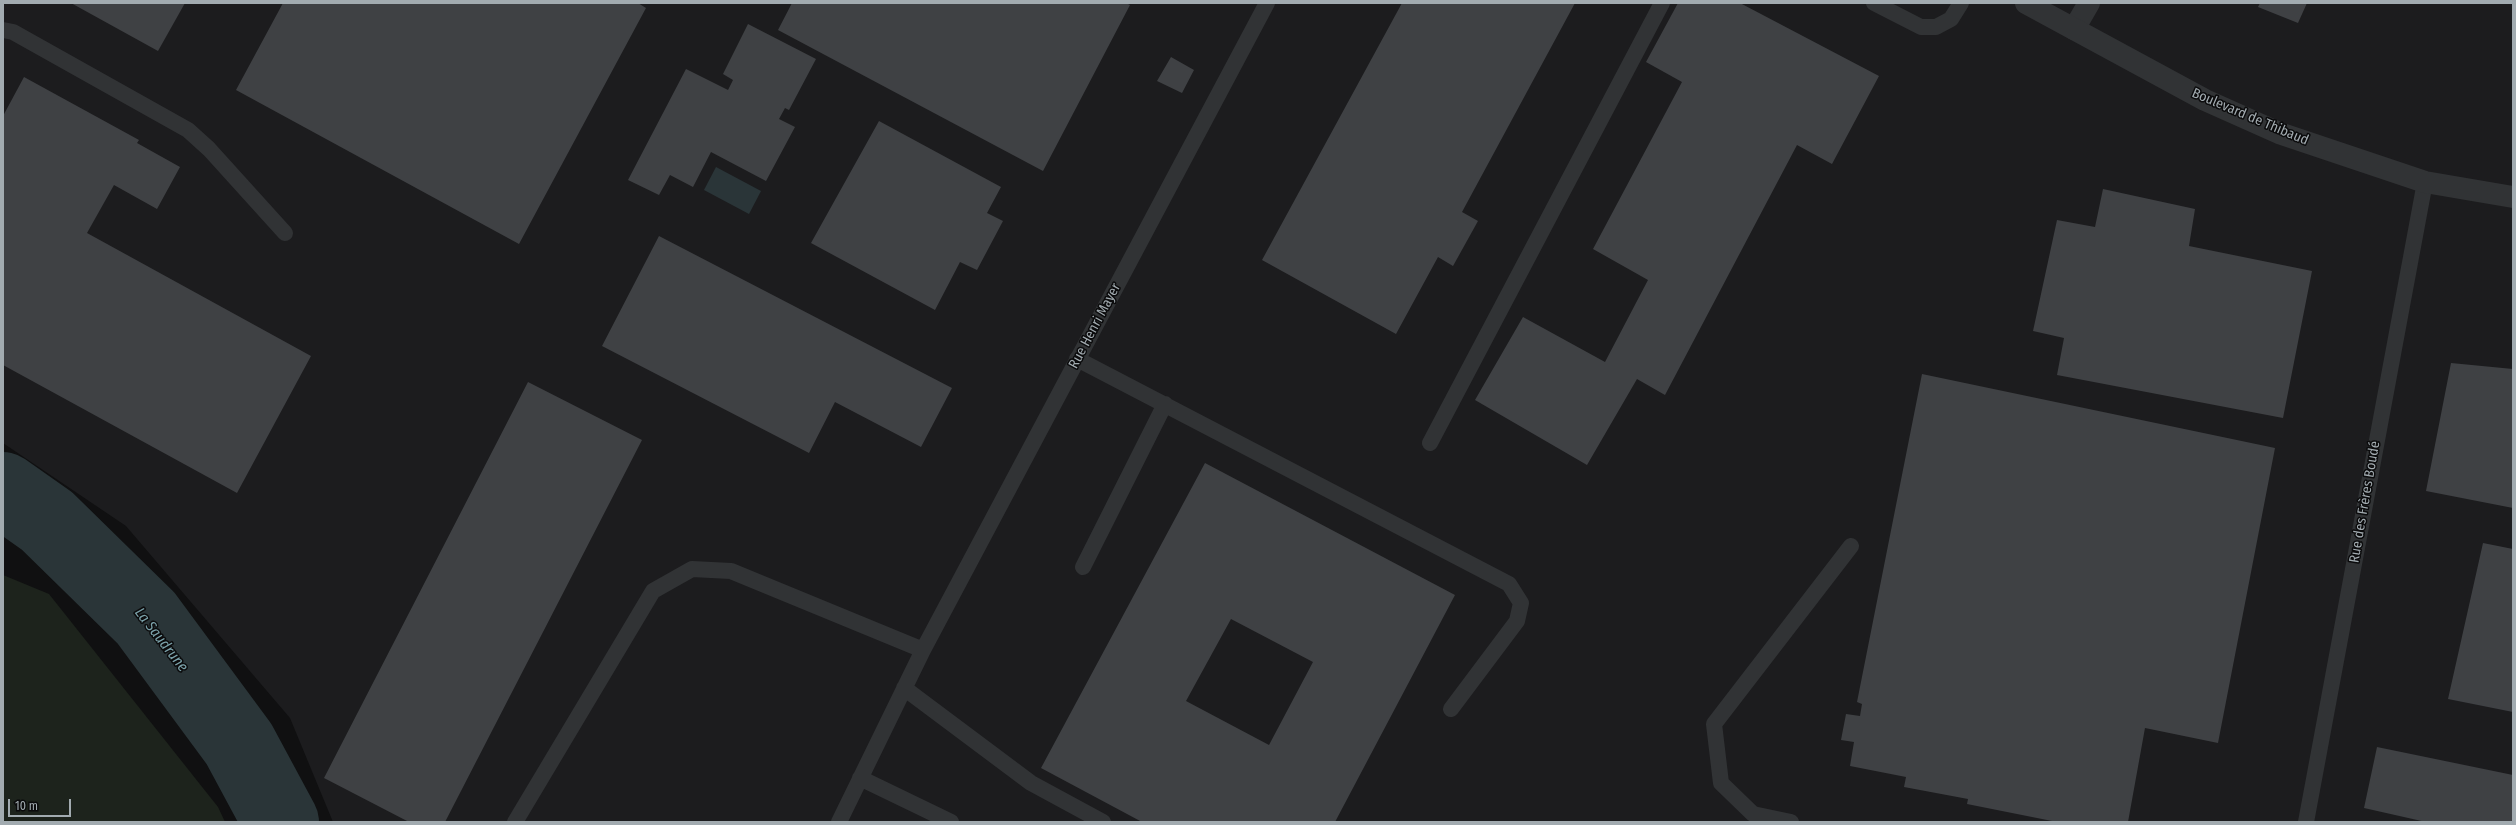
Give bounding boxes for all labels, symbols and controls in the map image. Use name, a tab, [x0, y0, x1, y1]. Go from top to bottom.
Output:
street label: Boulevard de Thibaud	[2189, 85, 2311, 149]
street label: Rue Henri Mayer	[1065, 280, 1125, 372]
street label: Rue des Frères Boudé	[2346, 440, 2384, 564]
water label: La Saudrune	[130, 604, 192, 676]
scale bar	[10, 791, 73, 817]
text: 10 m	[15, 799, 38, 813]

